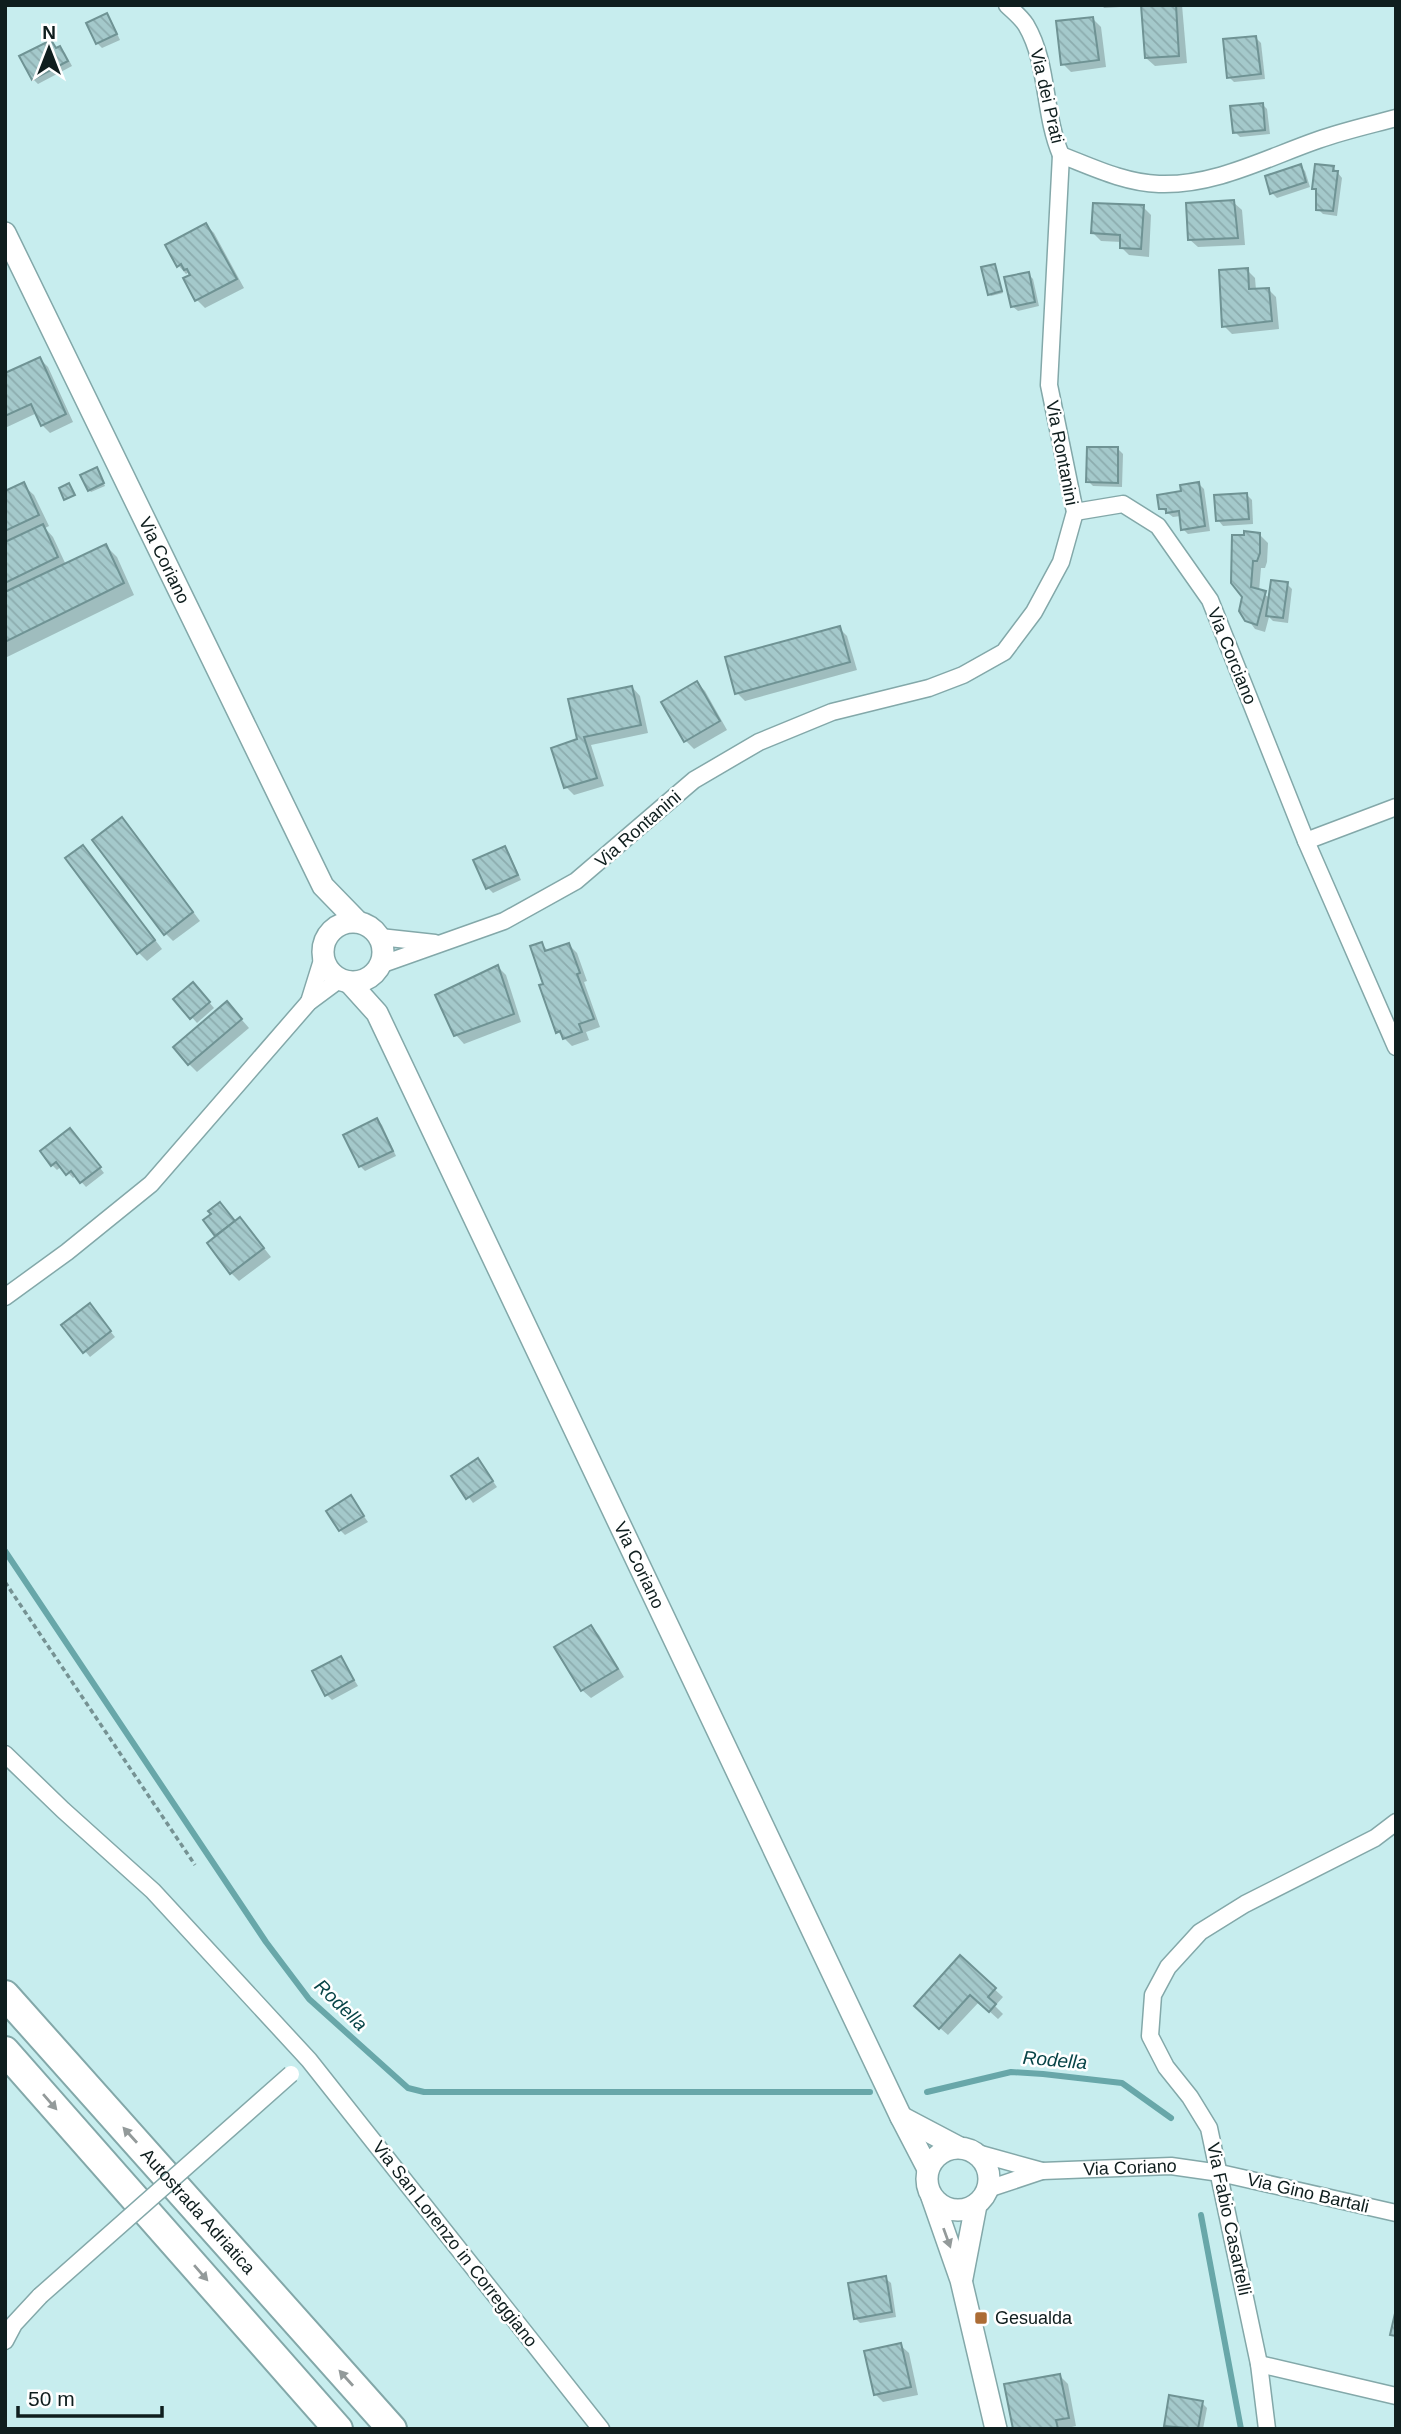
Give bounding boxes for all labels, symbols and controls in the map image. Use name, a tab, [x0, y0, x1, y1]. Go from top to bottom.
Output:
north arrow	[14, 14, 84, 84]
text: N	[42, 22, 56, 43]
street label: Via dei Prati	[1026, 47, 1068, 145]
street label: Via Rontanini	[1042, 399, 1082, 507]
street label: Via Coriano	[135, 514, 194, 607]
street label: Via Corciano	[1203, 605, 1261, 707]
street label: Via Rontanini	[591, 786, 685, 872]
street label: Via Coriano	[610, 1519, 668, 1612]
water label: Rodella	[311, 1975, 371, 2035]
water label: Rodella	[1022, 2047, 1088, 2073]
one-way arrow	[42, 2093, 58, 2111]
one-way arrow	[123, 2126, 138, 2143]
street label: Via San Lorenzo in Correggiano	[368, 2137, 542, 2351]
street label: Via Fabio Casartelli	[1203, 2141, 1255, 2297]
street label: Autostrada Adriatica	[137, 2145, 260, 2279]
street label: Via Coriano	[1083, 2156, 1178, 2179]
street label: Via Gino Bartali	[1245, 2169, 1371, 2217]
one-way arrow	[942, 2228, 953, 2249]
one-way arrow	[193, 2264, 209, 2282]
place label: Gesualda	[995, 2308, 1073, 2328]
marker: Gesualda	[973, 2310, 989, 2326]
one-way arrow	[338, 2369, 354, 2387]
scale bar	[18, 2374, 161, 2418]
text: 50 m	[28, 2387, 75, 2410]

